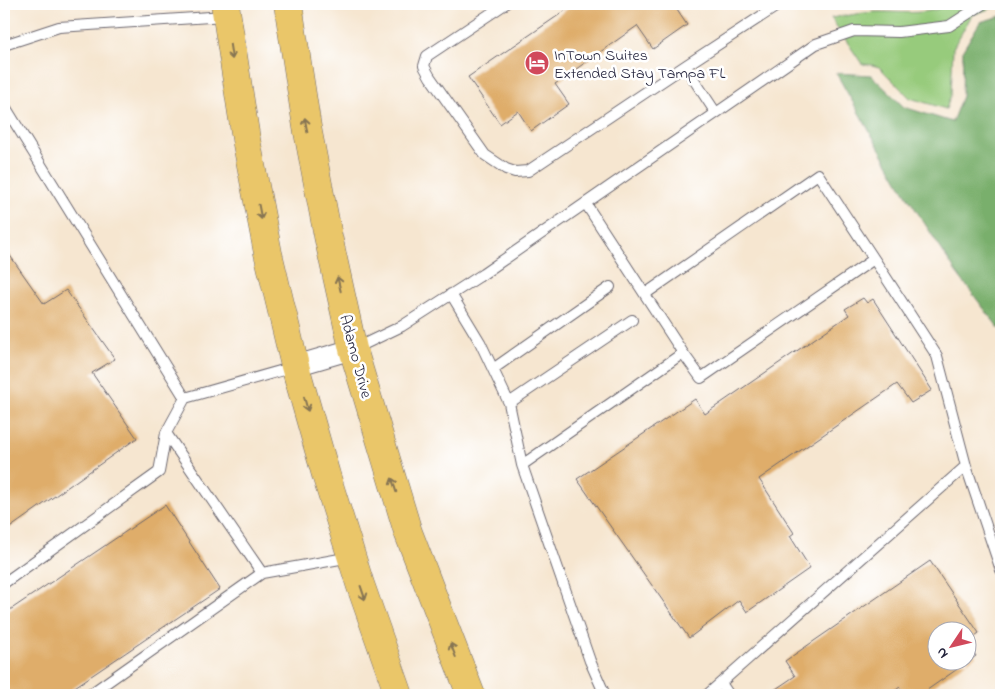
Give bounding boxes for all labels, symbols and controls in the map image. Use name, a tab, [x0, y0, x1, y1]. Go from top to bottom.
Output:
one-way arrow	[227, 44, 237, 60]
place label: InTown Suites Extended Stay Tampa FL	[554, 44, 726, 86]
hotel icon: InTown Suites Extended Stay Tampa FL	[524, 50, 550, 76]
one-way arrow	[301, 118, 311, 134]
one-way arrow	[256, 203, 265, 219]
one-way arrow	[334, 277, 343, 293]
street label: Adamo Drive	[332, 312, 378, 402]
one-way arrow	[301, 396, 311, 412]
one-way arrow	[388, 477, 398, 493]
one-way arrow	[359, 585, 369, 601]
north arrow	[928, 622, 978, 672]
one-way arrow	[448, 643, 457, 658]
text: N	[931, 643, 954, 662]

